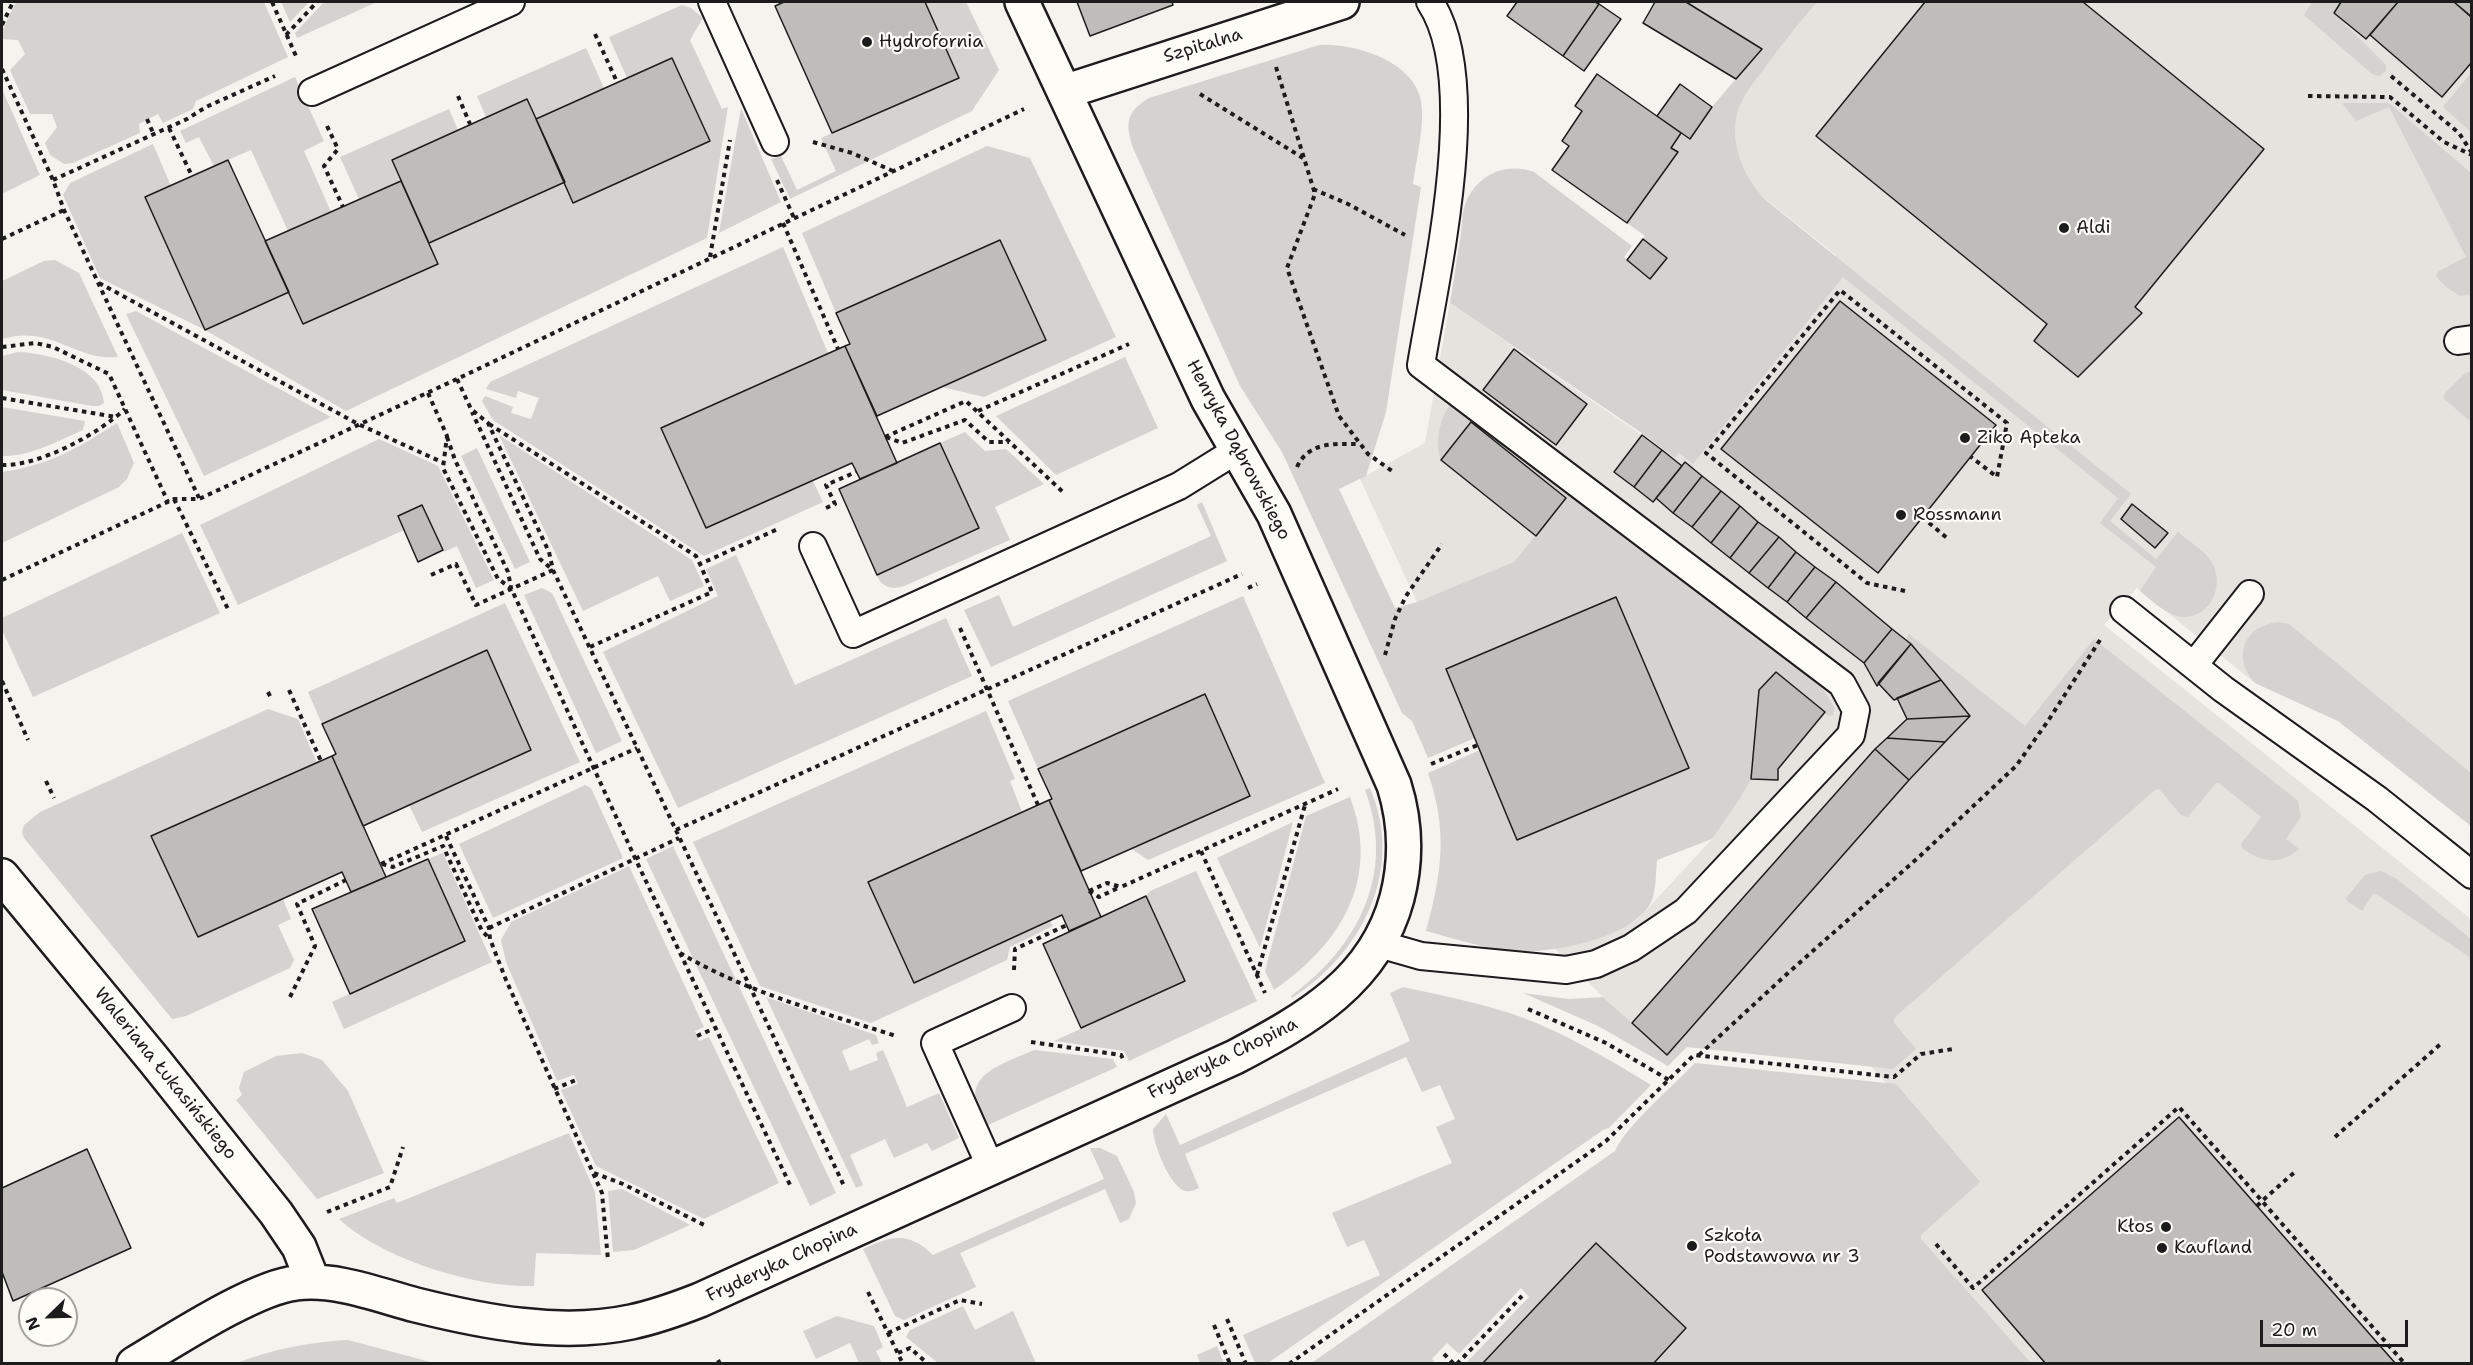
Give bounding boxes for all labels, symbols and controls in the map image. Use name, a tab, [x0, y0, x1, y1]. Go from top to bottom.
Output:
street label: Szpitalna	[1161, 24, 1245, 68]
place label: Hydrofornia	[879, 31, 983, 53]
marker: Hydrofornia	[860, 35, 874, 49]
place label: Aldi	[2076, 217, 2111, 239]
marker: Aldi	[2057, 221, 2071, 235]
street label: Henryka Dąbrowskiego	[1181, 356, 1295, 544]
place label: Ziko Apteka	[1977, 427, 2081, 449]
marker: Ziko Apteka	[1958, 431, 1972, 445]
place label: Rossmann	[1913, 504, 2001, 526]
marker: Rossmann	[1894, 508, 1908, 522]
street label: Waleriana Łukasińskiego	[89, 984, 241, 1164]
street label: Fryderyka Chopina	[1145, 1013, 1301, 1105]
place label: Kłos	[2117, 1216, 2154, 1238]
street label: Fryderyka Chopina	[703, 1219, 861, 1307]
marker: Kłos	[2159, 1220, 2173, 1234]
place label: Szkoła Podstawowa nr 3	[1704, 1225, 1860, 1268]
place label: Kaufland	[2174, 1237, 2252, 1259]
marker: Szkoła Podstawowa nr 3	[1685, 1239, 1699, 1253]
marker: Kaufland	[2155, 1241, 2169, 1255]
north arrow	[18, 1287, 78, 1347]
scale bar	[2263, 1308, 2412, 1346]
text: N	[21, 1314, 45, 1333]
text: 20 m	[2271, 1318, 2317, 1342]

